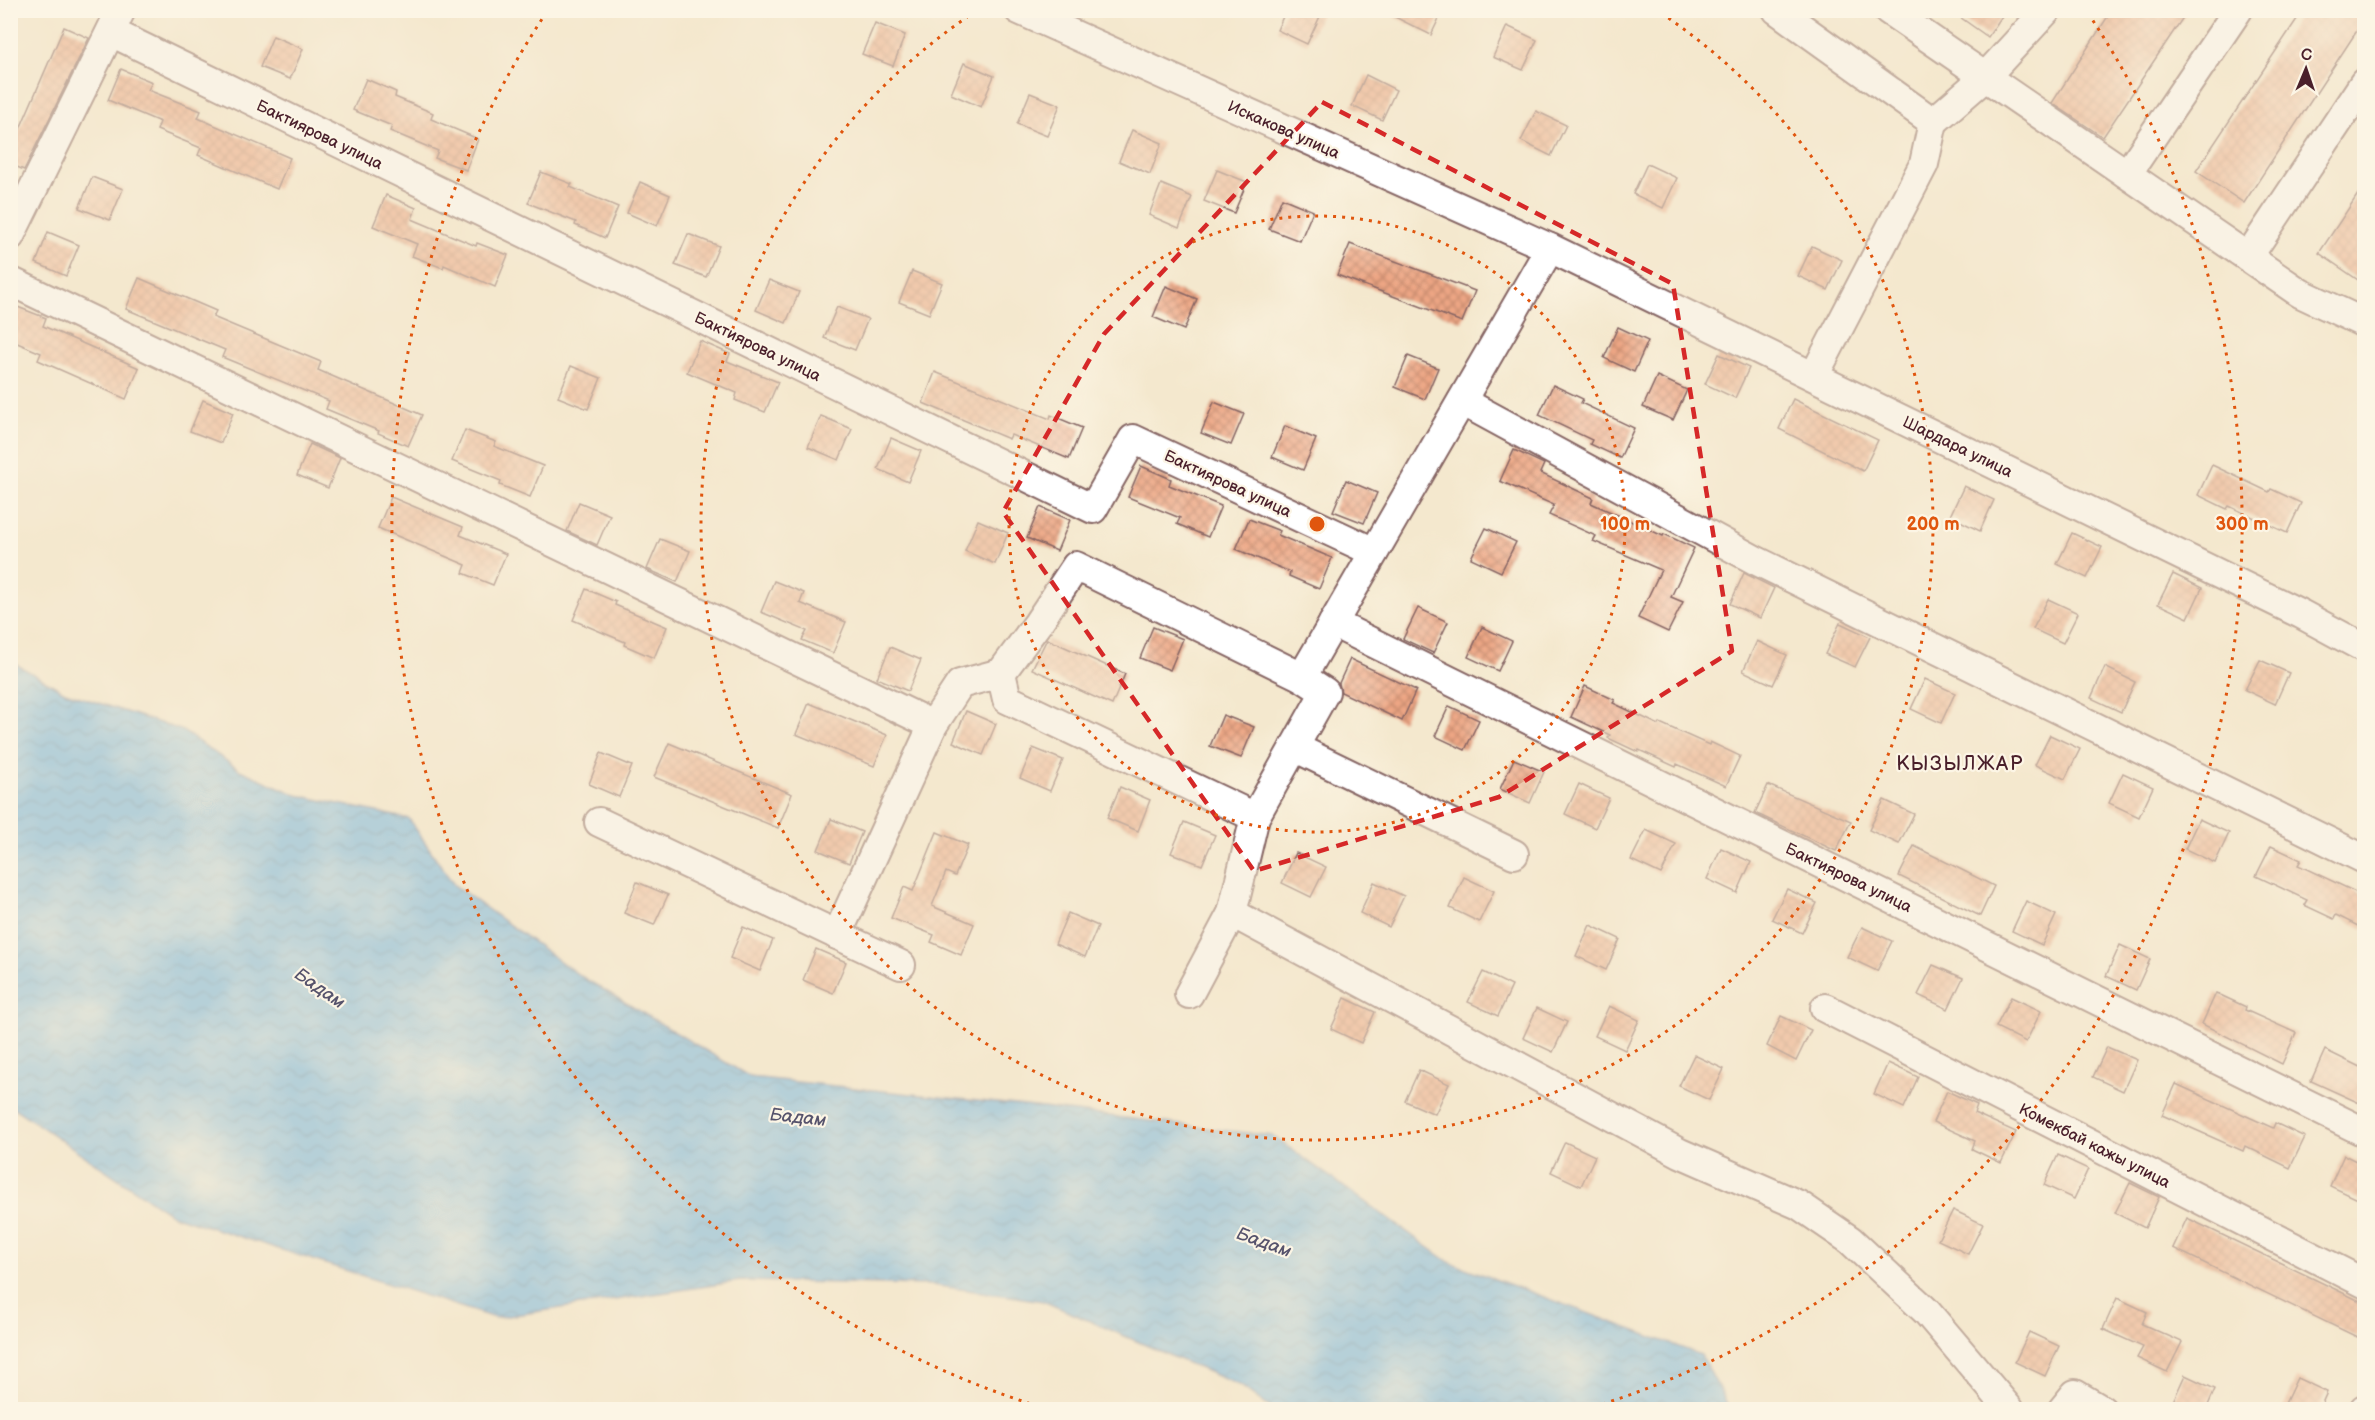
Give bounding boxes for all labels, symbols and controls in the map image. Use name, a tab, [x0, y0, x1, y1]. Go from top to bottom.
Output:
north arrow	[2276, 39, 2336, 99]
text: С	[2301, 46, 2312, 65]
street label: Бактиярова улица	[253, 97, 386, 174]
street label: Искакова улица	[1225, 97, 1343, 164]
street label: Бактиярова улица	[691, 309, 824, 386]
street label: Шардара улица	[1899, 413, 2016, 482]
street label: Бактиярова улица	[1161, 447, 1294, 522]
centre of rings	[1307, 514, 1327, 534]
text: 100 m	[1600, 514, 1650, 535]
text: 200 m	[1906, 514, 1960, 535]
text: 300 m	[2215, 514, 2269, 535]
district label: КЫЗЫЛЖАР	[1896, 752, 2024, 776]
street label: Бактиярова улица	[1782, 840, 1915, 917]
water label: Бадам	[290, 964, 349, 1013]
street label: Комекбай кажы улица	[2015, 1100, 2174, 1193]
water label: Бадам	[769, 1104, 827, 1131]
water label: Бадам	[1234, 1223, 1294, 1262]

